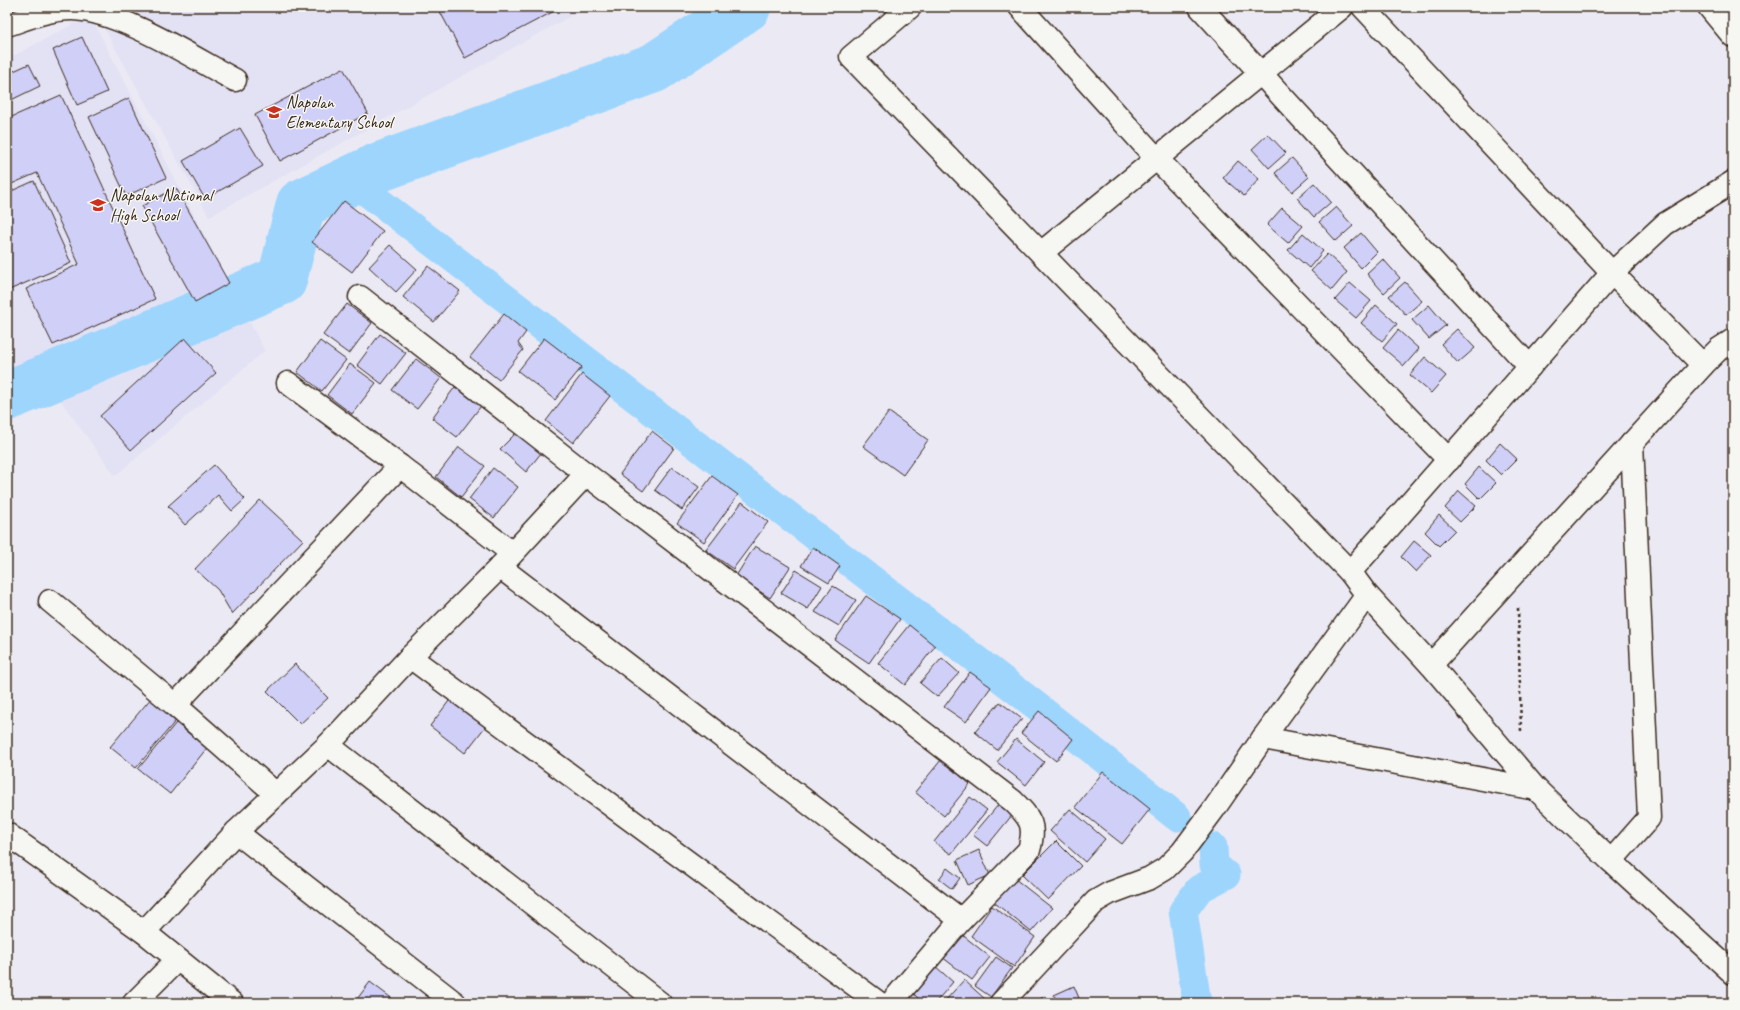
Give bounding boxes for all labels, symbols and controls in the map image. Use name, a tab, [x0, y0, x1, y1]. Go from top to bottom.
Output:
place label: Napolan Elementary School	[286, 92, 395, 133]
school or university icon: Napolan Elementary School	[265, 103, 283, 121]
place label: Napolan National High School	[110, 185, 215, 226]
school or university icon: Napolan National High School	[89, 196, 107, 214]

